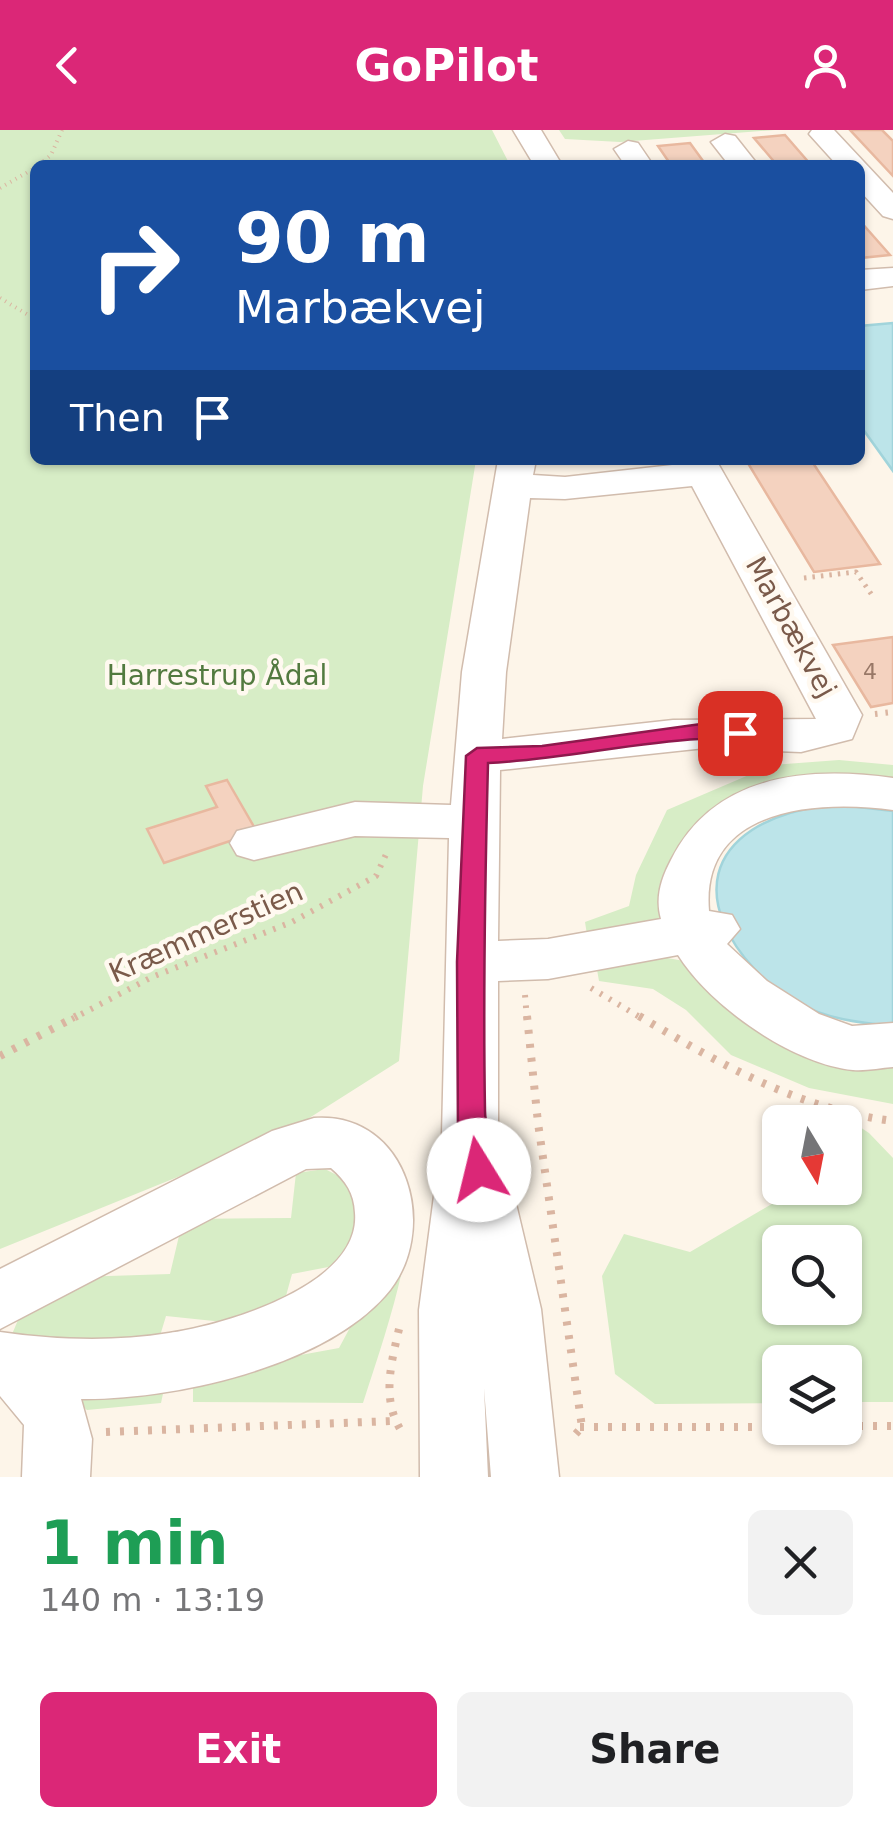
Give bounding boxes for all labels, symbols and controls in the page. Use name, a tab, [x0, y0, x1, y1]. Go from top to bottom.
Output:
icon: back	[40, 38, 95, 93]
icon: person	[798, 38, 853, 93]
text: GoPilot	[354, 39, 539, 92]
text: 90 m	[235, 197, 430, 279]
icon: right	[70, 200, 200, 330]
text: Marbækvej	[235, 281, 486, 334]
icon: arrive	[185, 390, 240, 445]
text: Then	[70, 396, 165, 440]
street label: Marbækvej	[739, 551, 843, 703]
park label: Harrestrup Ådal	[107, 658, 327, 692]
house number: 4	[863, 659, 877, 684]
pin	[698, 691, 783, 776]
icon: arrive	[713, 706, 768, 761]
street label: Kræmmerstien	[104, 874, 308, 990]
north arrow	[762, 1105, 862, 1205]
map controls	[762, 1105, 862, 1445]
position arrow	[427, 1118, 531, 1222]
button: search	[762, 1225, 862, 1325]
button: layers	[762, 1345, 862, 1445]
text: 1 min	[40, 1508, 228, 1578]
button: close	[748, 1510, 853, 1615]
text: 140 m · 13:19	[40, 1581, 265, 1619]
button: Exit	[40, 1692, 437, 1807]
button: Share	[457, 1692, 853, 1807]

